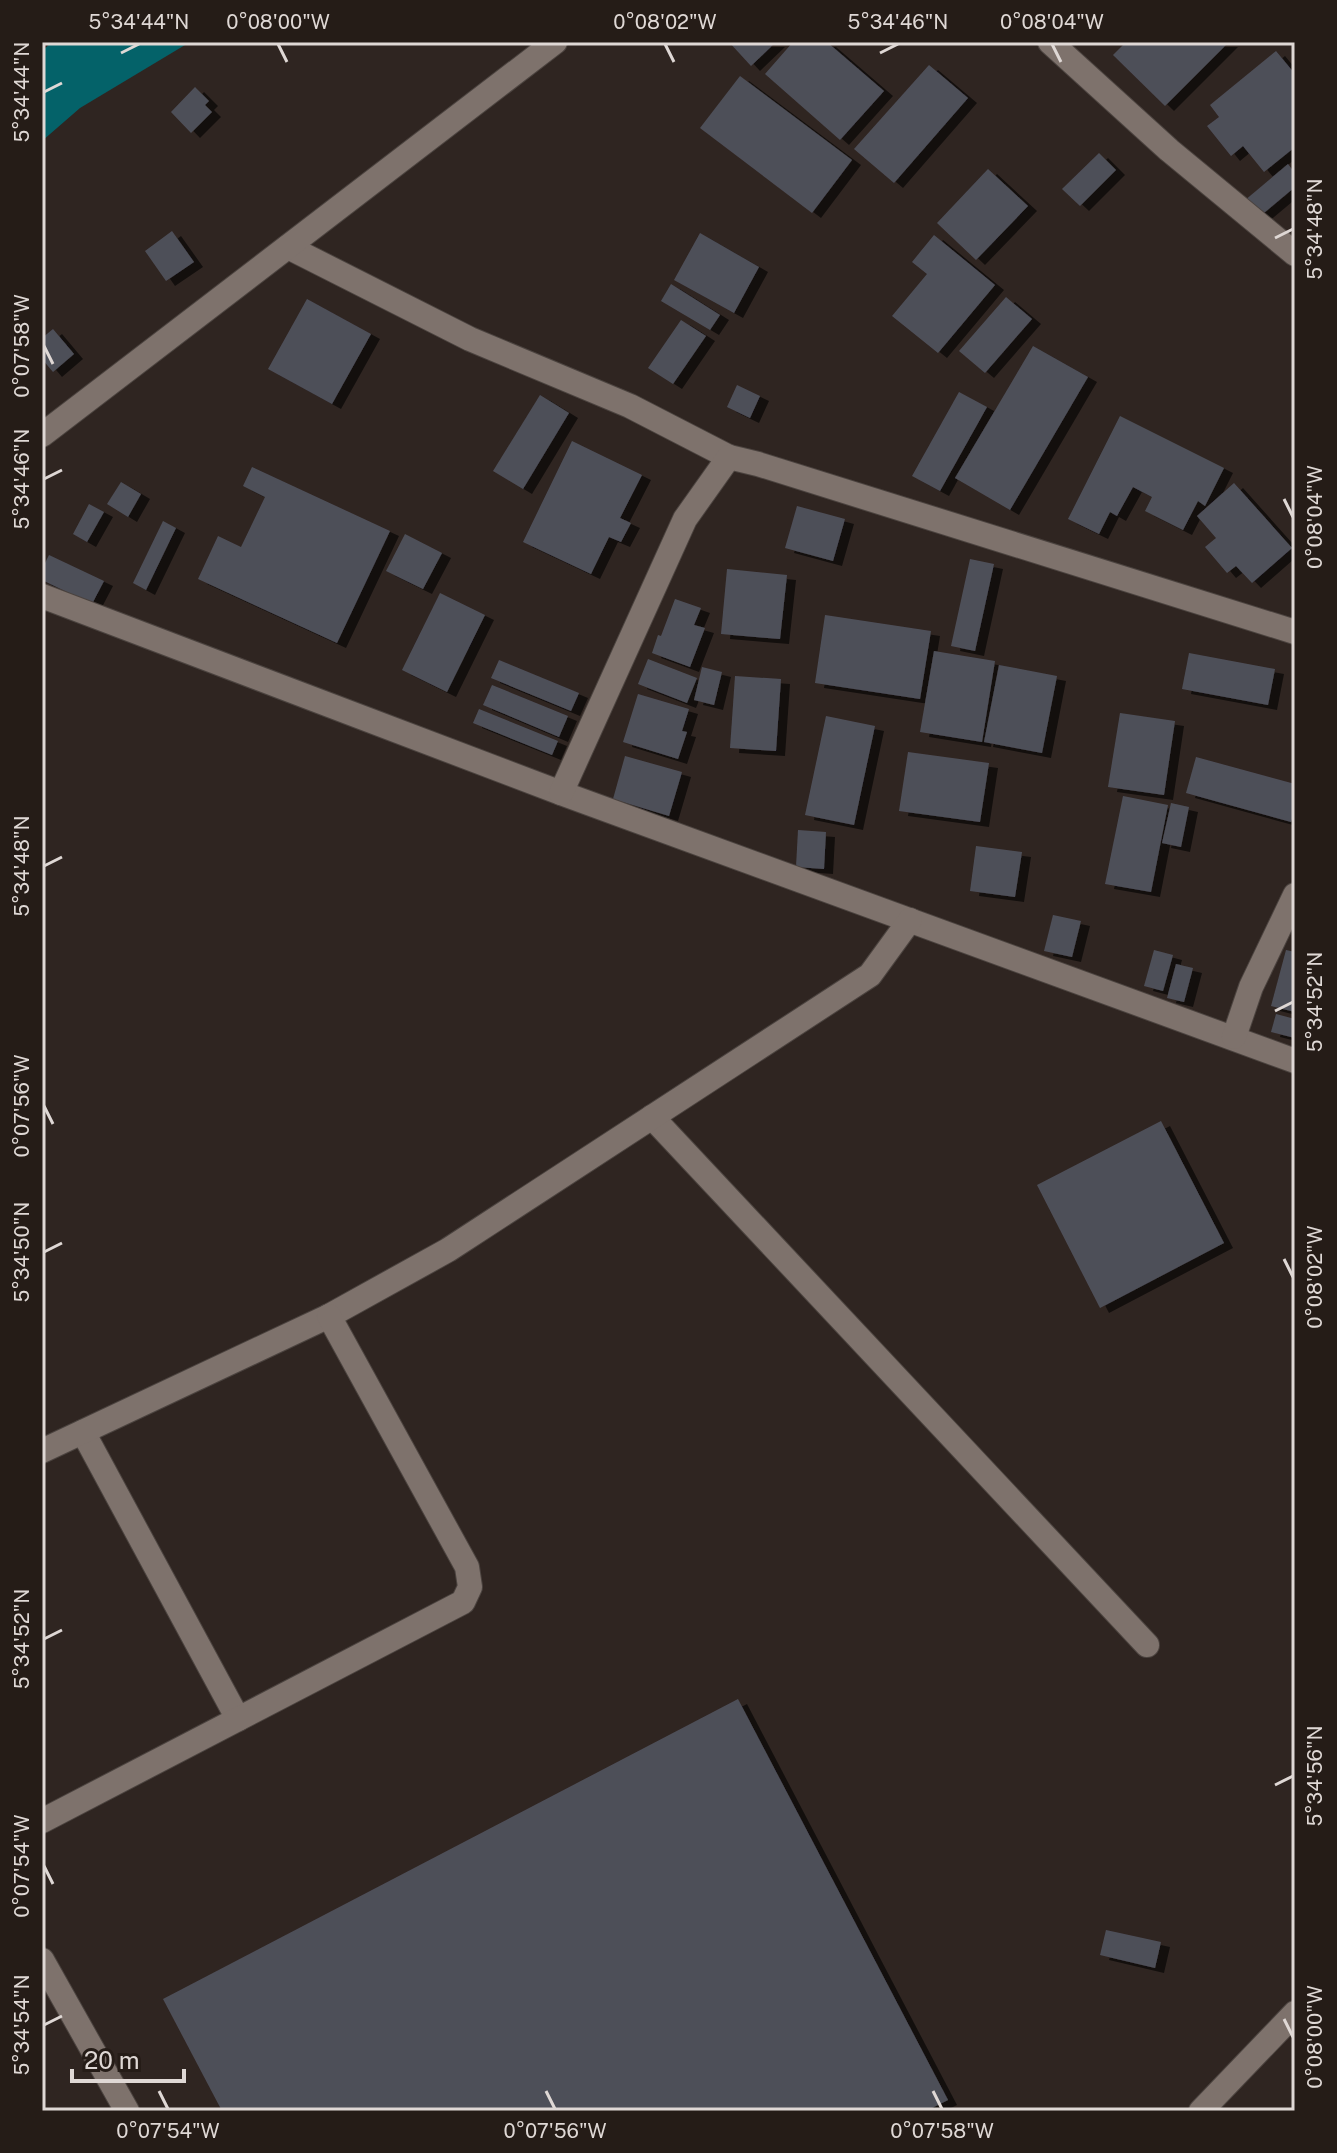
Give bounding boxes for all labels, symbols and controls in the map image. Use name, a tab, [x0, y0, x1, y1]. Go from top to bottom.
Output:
text: 5°34'44"N	[89, 10, 189, 34]
text: 0°08'00"W	[226, 10, 330, 34]
text: 0°08'02"W	[613, 10, 717, 34]
text: 5°34'46"N	[848, 10, 948, 34]
text: 0°08'04"W	[1000, 10, 1104, 34]
text: 5°34'44"N	[10, 42, 34, 142]
text: 5°34'48"N	[1303, 178, 1327, 280]
text: 0°07'58"W	[10, 294, 34, 398]
text: 5°34'46"N	[10, 429, 34, 529]
text: 0°08'04"W	[1303, 465, 1327, 569]
text: 5°34'48"N	[10, 815, 34, 917]
text: 5°34'52"N	[1303, 952, 1327, 1052]
text: 0°07'56"W	[10, 1054, 34, 1158]
text: 5°34'50"N	[10, 1202, 34, 1302]
text: 0°08'02"W	[1303, 1225, 1327, 1329]
text: 5°34'52"N	[10, 1589, 34, 1689]
text: 5°34'56"N	[1303, 1725, 1327, 1827]
text: 0°07'54"W	[10, 1814, 34, 1918]
text: 5°34'54"N	[10, 1974, 34, 2076]
text: 0°08'00"W	[1303, 1985, 1327, 2089]
scale bar	[72, 2033, 184, 2083]
text: 20 m	[84, 2046, 140, 2074]
text: 0°07'54"W	[116, 2119, 220, 2143]
text: 0°07'56"W	[503, 2119, 607, 2143]
text: 0°07'58"W	[890, 2119, 994, 2143]

